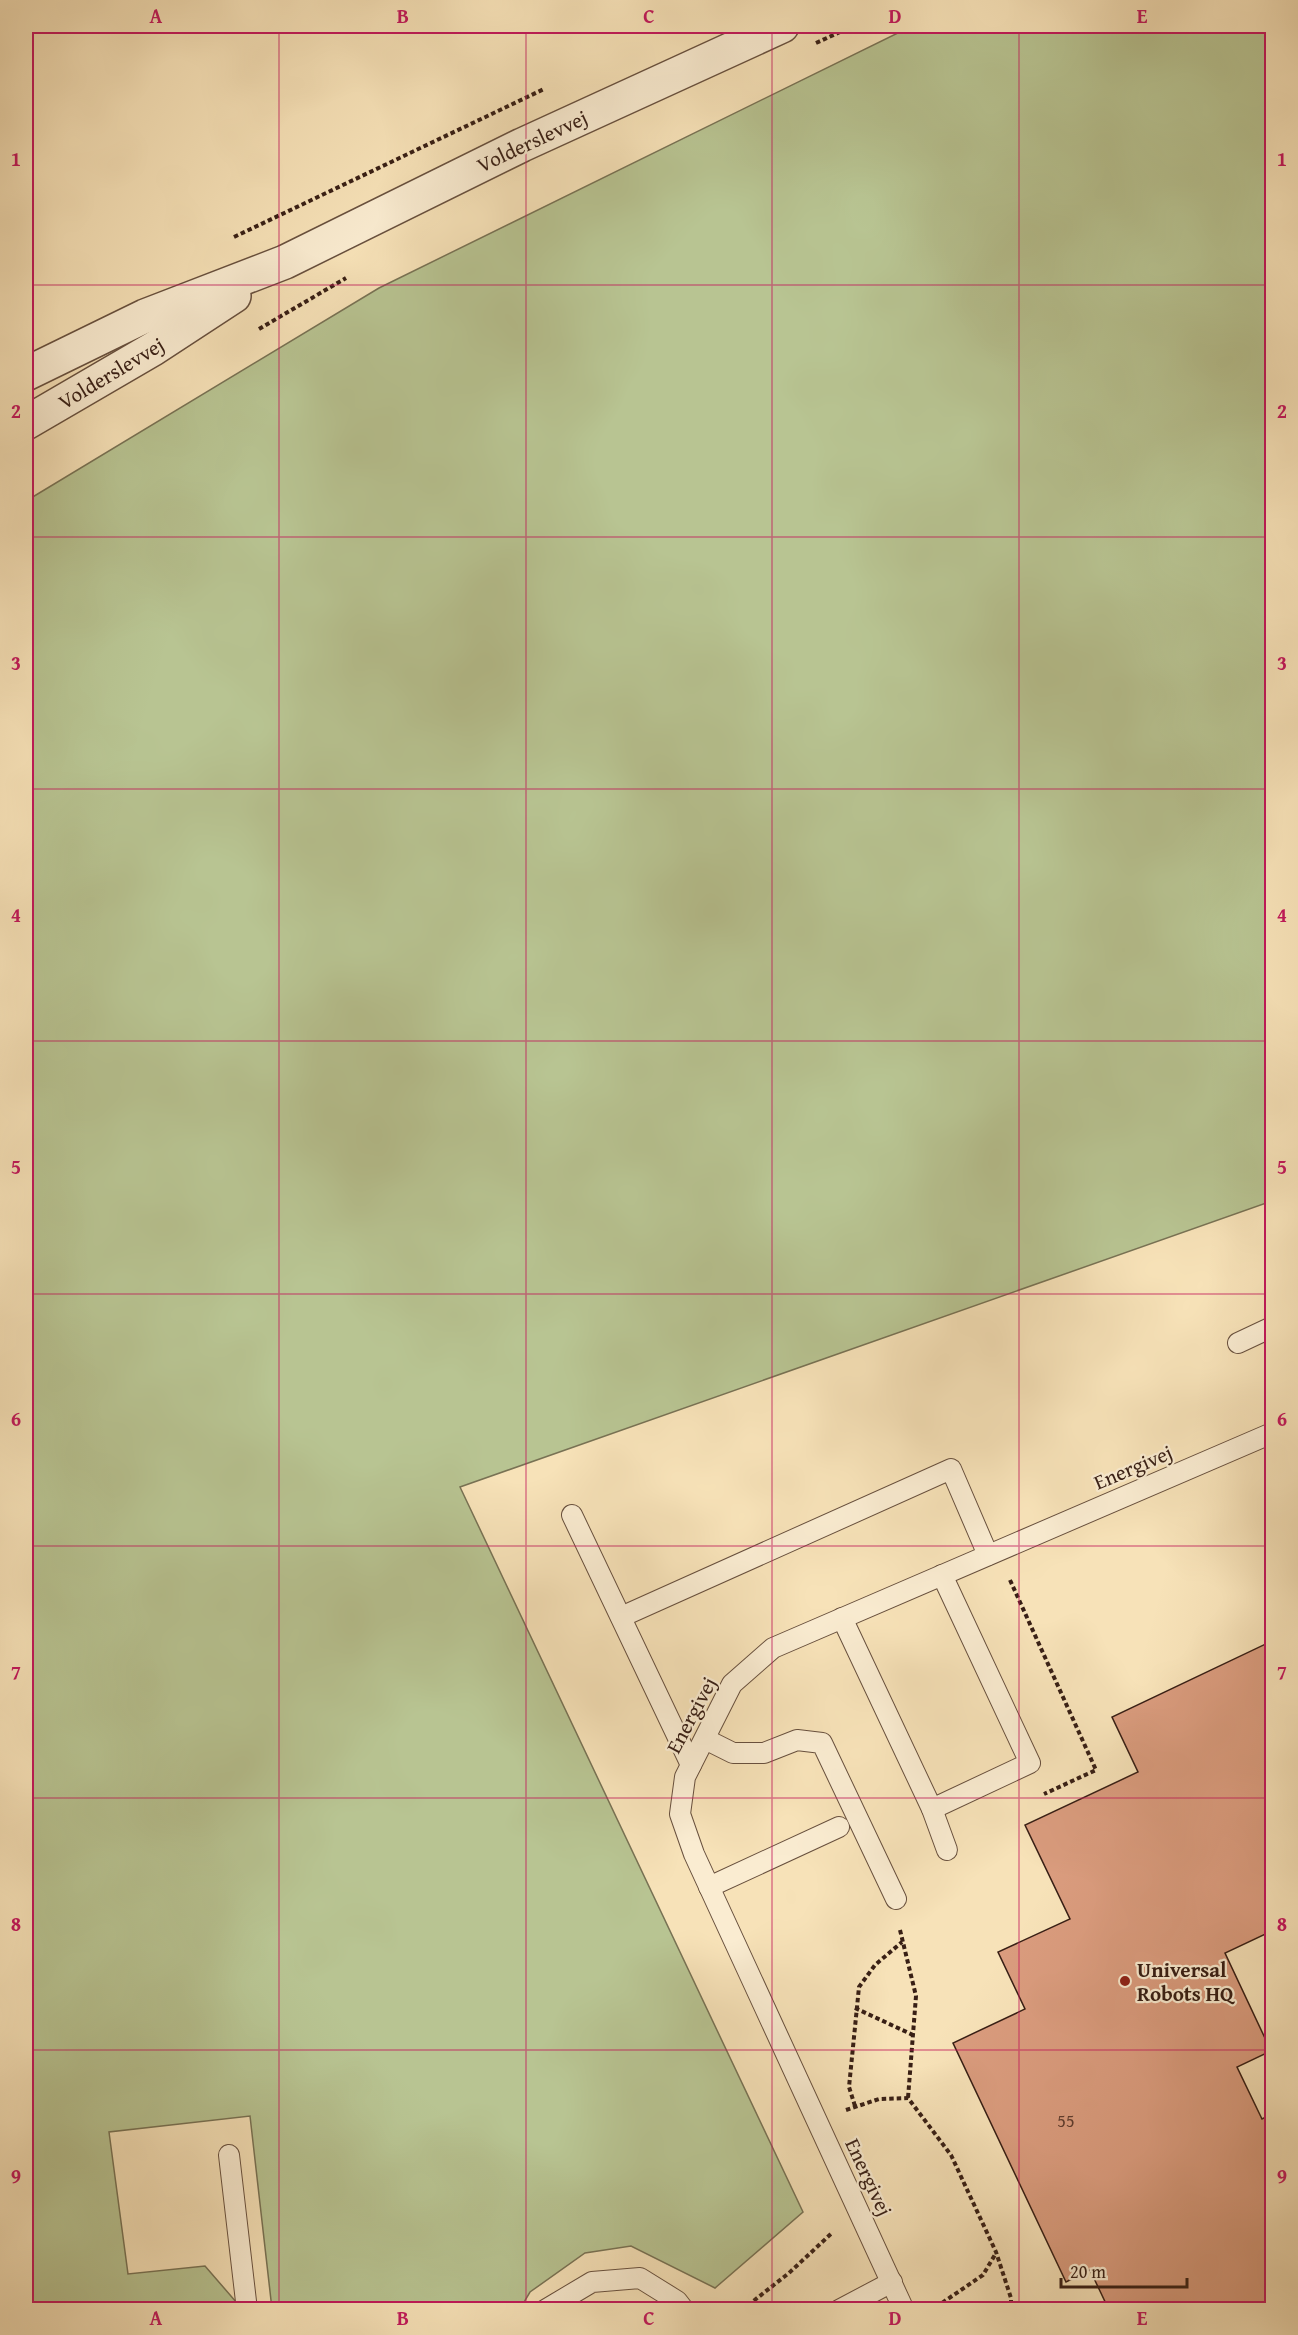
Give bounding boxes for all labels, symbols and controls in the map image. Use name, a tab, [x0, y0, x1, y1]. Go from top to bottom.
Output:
text: A	[150, 1, 163, 30]
text: B	[397, 1, 409, 30]
text: C	[643, 1, 655, 30]
text: D	[888, 1, 902, 30]
text: E	[1137, 1, 1148, 30]
street label: Volderslevvej	[472, 102, 592, 180]
text: 1	[11, 144, 21, 173]
text: 1	[1277, 144, 1287, 173]
street label: Volderslevvej	[52, 329, 170, 417]
text: 2	[11, 396, 21, 425]
text: 2	[1277, 396, 1287, 425]
text: 3	[11, 648, 21, 677]
text: 3	[1277, 648, 1287, 677]
text: 4	[11, 900, 21, 929]
text: 4	[1277, 900, 1287, 929]
text: 5	[11, 1152, 21, 1181]
text: 5	[1277, 1152, 1287, 1181]
text: 6	[11, 1404, 21, 1433]
text: 6	[1277, 1404, 1287, 1433]
street label: Energivej	[1089, 1437, 1177, 1497]
text: 7	[11, 1657, 21, 1686]
text: 7	[1277, 1657, 1287, 1686]
street label: Energivej	[658, 1671, 724, 1759]
text: 8	[11, 1909, 21, 1938]
text: 8	[1277, 1909, 1287, 1938]
place label: Universal Robots HQ	[1137, 1954, 1235, 2009]
marker: Universal Robots HQ	[1118, 1974, 1132, 1988]
house number: 55	[1057, 2107, 1075, 2134]
street label: Energivej	[837, 2133, 901, 2221]
text: 9	[11, 2161, 21, 2190]
text: 9	[1277, 2161, 1287, 2190]
scale bar	[1061, 2251, 1187, 2289]
text: 20 m	[1070, 2258, 1106, 2285]
text: A	[150, 2303, 163, 2332]
text: B	[397, 2303, 409, 2332]
text: C	[643, 2303, 655, 2332]
text: D	[888, 2303, 902, 2332]
text: E	[1137, 2303, 1148, 2332]

